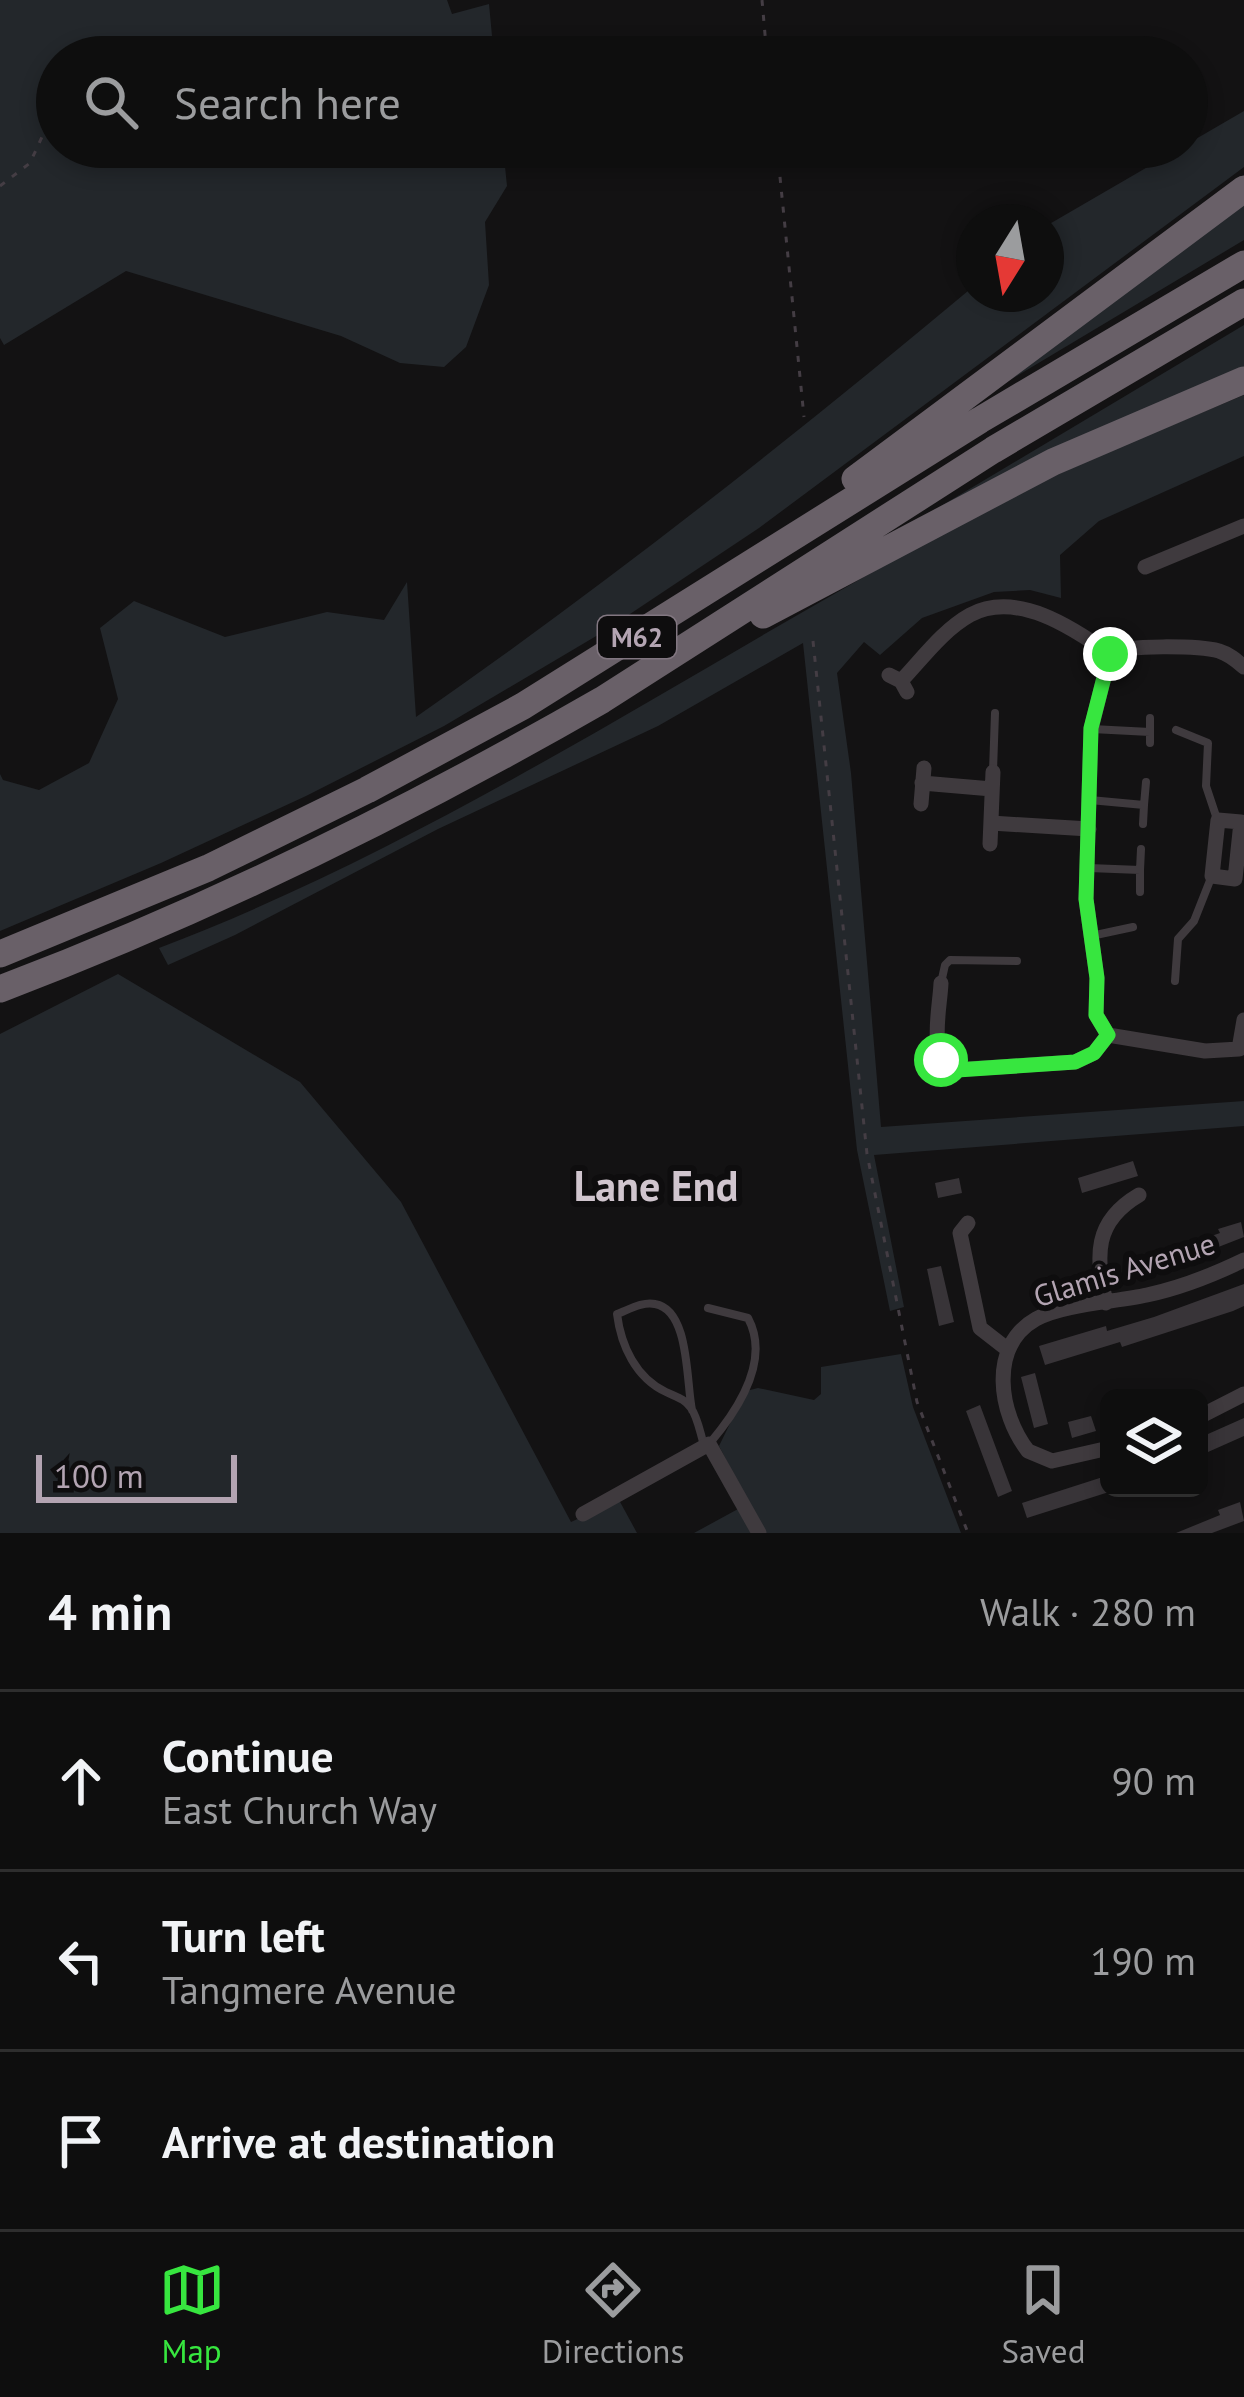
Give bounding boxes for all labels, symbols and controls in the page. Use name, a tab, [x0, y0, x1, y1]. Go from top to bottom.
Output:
search box	[36, 36, 1208, 168]
icon: search	[78, 69, 144, 135]
text: Search here	[174, 73, 401, 131]
north arrow	[956, 204, 1064, 312]
road number: M62	[598, 616, 676, 658]
route end	[1083, 627, 1137, 681]
route start	[914, 1033, 968, 1087]
district label: Lane End	[574, 1158, 738, 1213]
street label: Glamis Avenue	[1029, 1223, 1219, 1315]
map controls	[1100, 1389, 1208, 1497]
button: layers	[1100, 1389, 1208, 1497]
scale bar	[36, 1449, 237, 1502]
text: 100 m	[54, 1454, 144, 1497]
text: 4 min	[48, 1578, 172, 1644]
text: Walk · 280 m	[980, 1586, 1196, 1637]
text: Continue	[162, 1726, 334, 1784]
icon: ahead	[48, 1748, 114, 1814]
text: 90 m	[1111, 1755, 1196, 1806]
text: East Church Way	[162, 1784, 437, 1835]
text: Turn left	[162, 1906, 325, 1964]
icon: left	[48, 1928, 114, 1994]
text: 190 m	[1090, 1935, 1196, 1986]
text: Tangmere Avenue	[162, 1964, 457, 2015]
icon: arrive	[48, 2108, 114, 2174]
text: Arrive at destination	[162, 2112, 555, 2170]
tab: Map	[159, 2257, 225, 2372]
tab: Directions	[542, 2257, 684, 2372]
tab: Saved	[1001, 2257, 1085, 2372]

